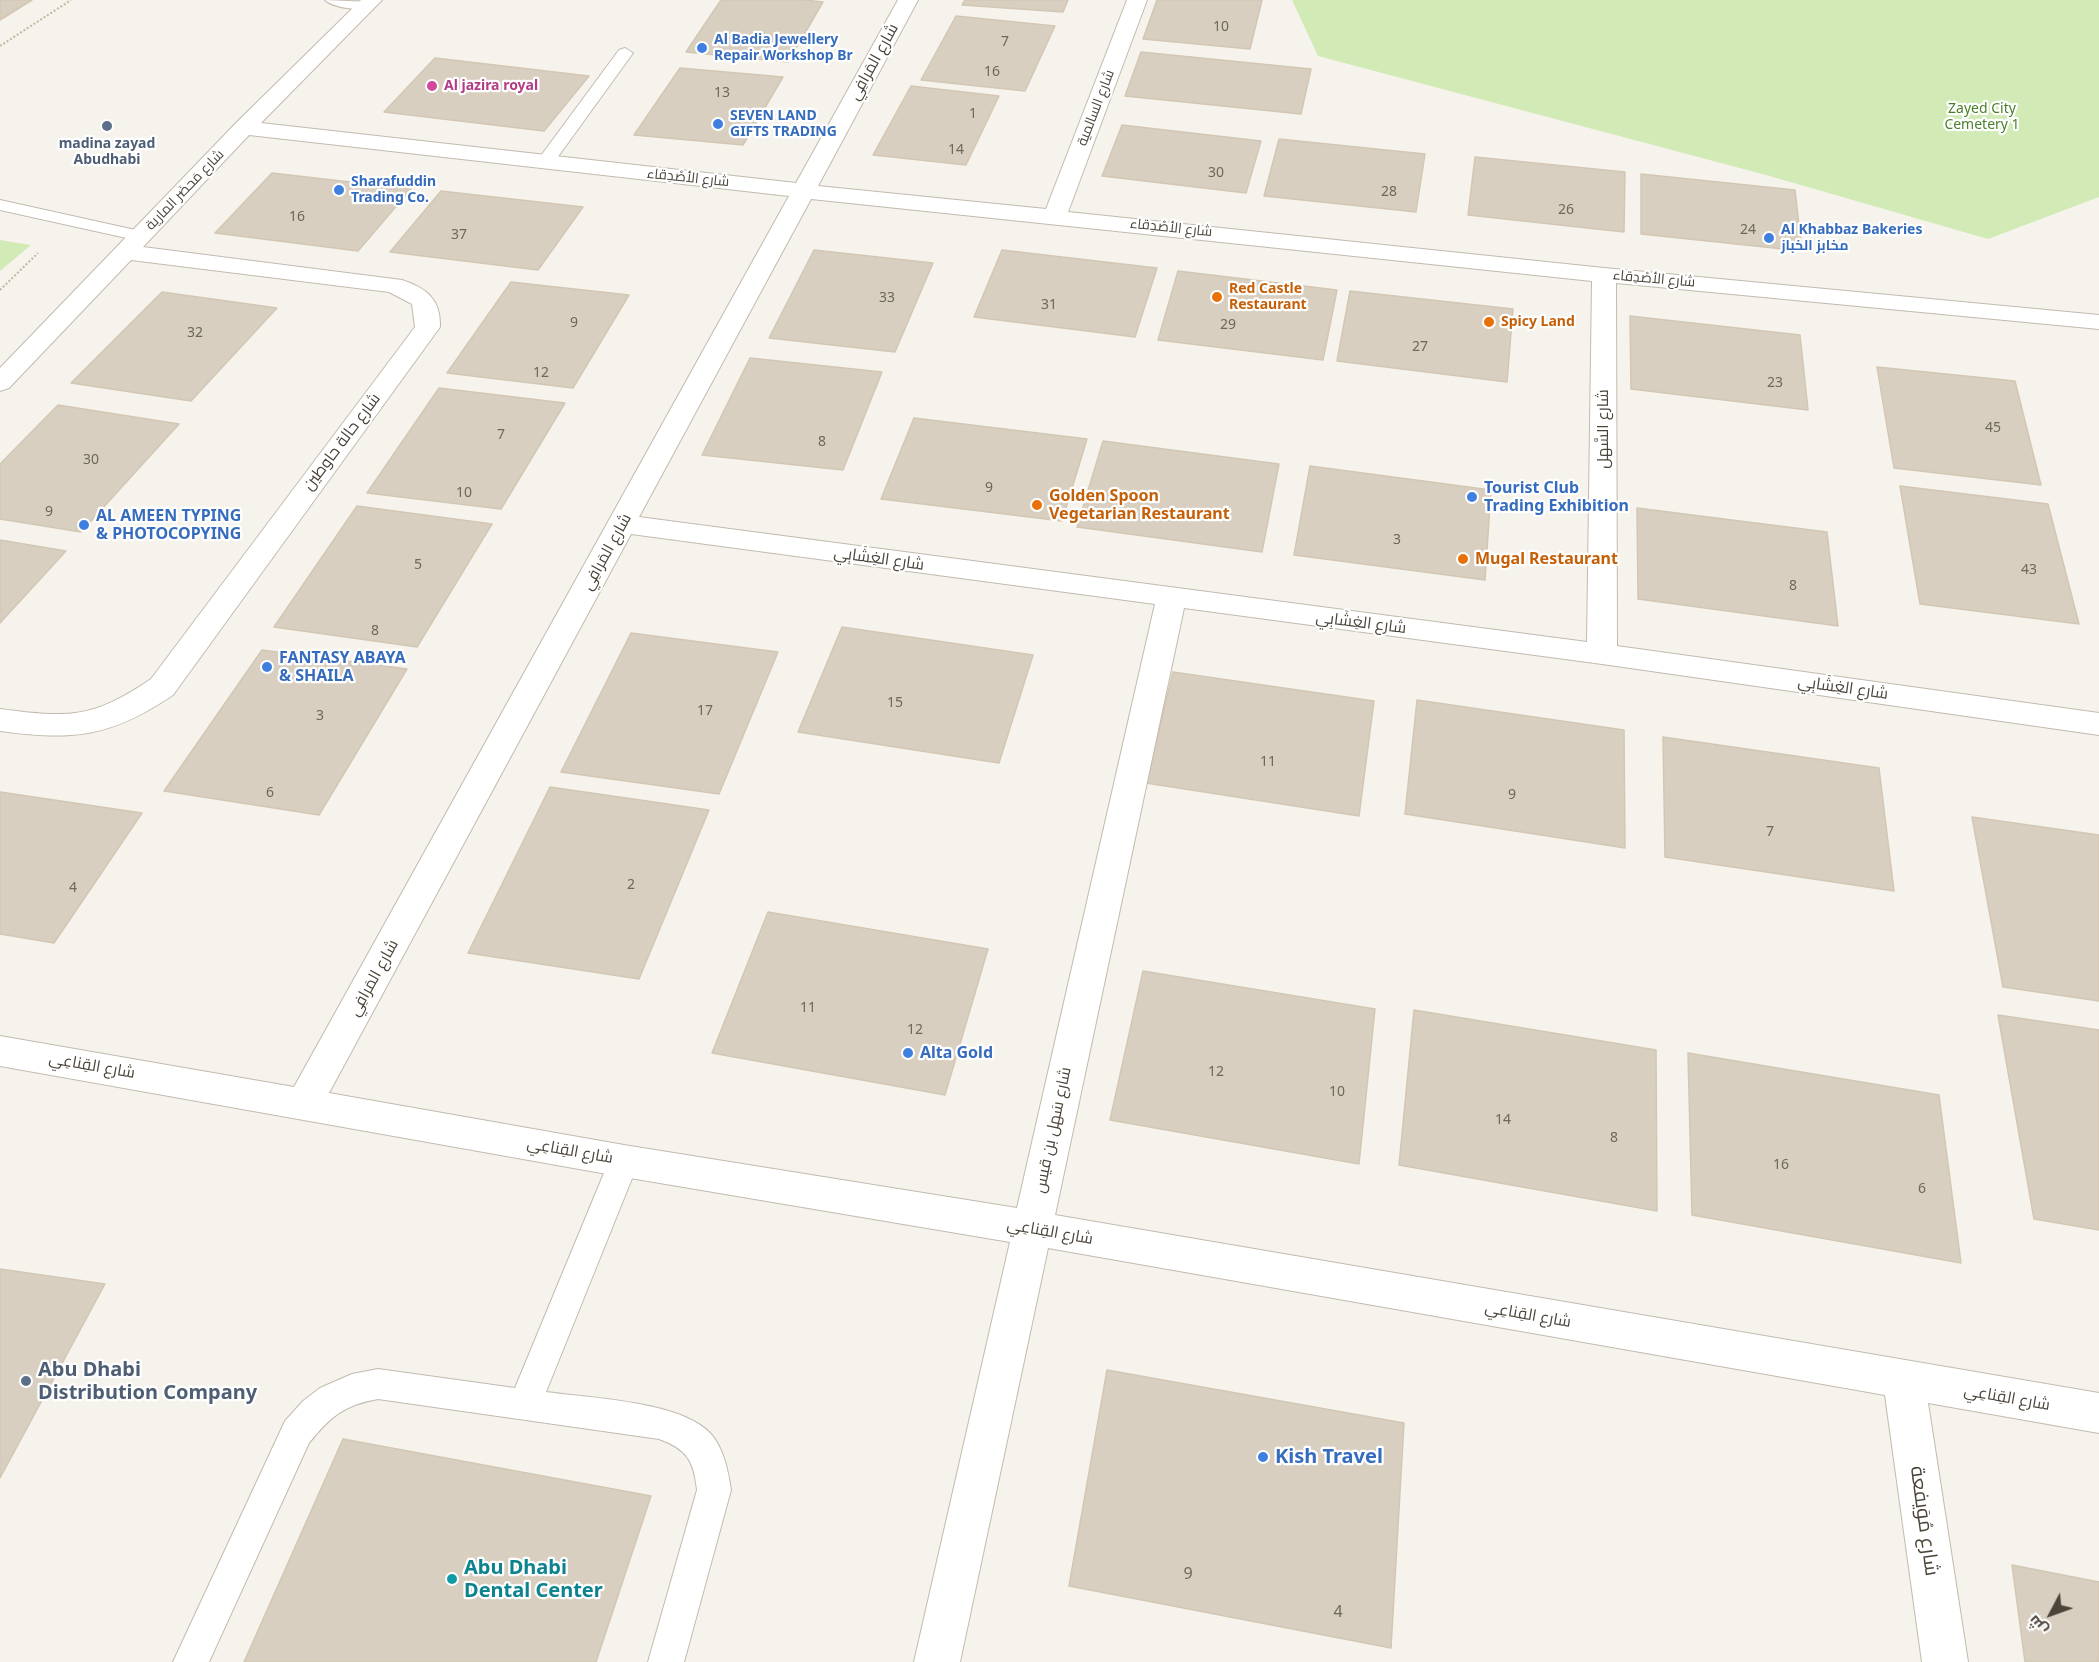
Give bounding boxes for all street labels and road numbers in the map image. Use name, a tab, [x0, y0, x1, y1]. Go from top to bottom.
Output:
street label: شارع المَرافِي	[845, 20, 903, 104]
street label: شارع السالمية	[1074, 68, 1118, 148]
street label: شارع مَحضَر المارية	[142, 146, 228, 234]
street label: شارع الأصْدِقاء	[646, 165, 730, 191]
street label: شارع الأصْدِقاء	[1129, 215, 1213, 241]
street label: شارع الأصْدِقاء	[1612, 267, 1696, 291]
street label: شارع السَّهل	[1593, 389, 1613, 469]
street label: شارع حالة حاوطين	[299, 390, 385, 494]
street label: شارع المَرافِي	[578, 510, 636, 594]
street label: شارع الغِشَابِي	[833, 543, 925, 575]
street label: شارع الغِشَابِي	[1315, 608, 1407, 638]
street label: شارع الغِشَابِي	[1797, 672, 1889, 704]
street label: شارع المَرافِي	[345, 936, 403, 1020]
street label: شارع القِناعِي	[47, 1049, 137, 1083]
street label: شارع سَهل بن قيس	[1030, 1065, 1076, 1195]
street label: شارع القِناعِي	[525, 1134, 615, 1168]
street label: شارع القِناعِي	[1005, 1215, 1095, 1249]
street label: شارع القِناعِي	[1483, 1298, 1573, 1332]
street label: شارع القِناعِي	[1962, 1381, 2052, 1415]
street label: شارع مُوَيفعة	[1904, 1464, 1944, 1578]

